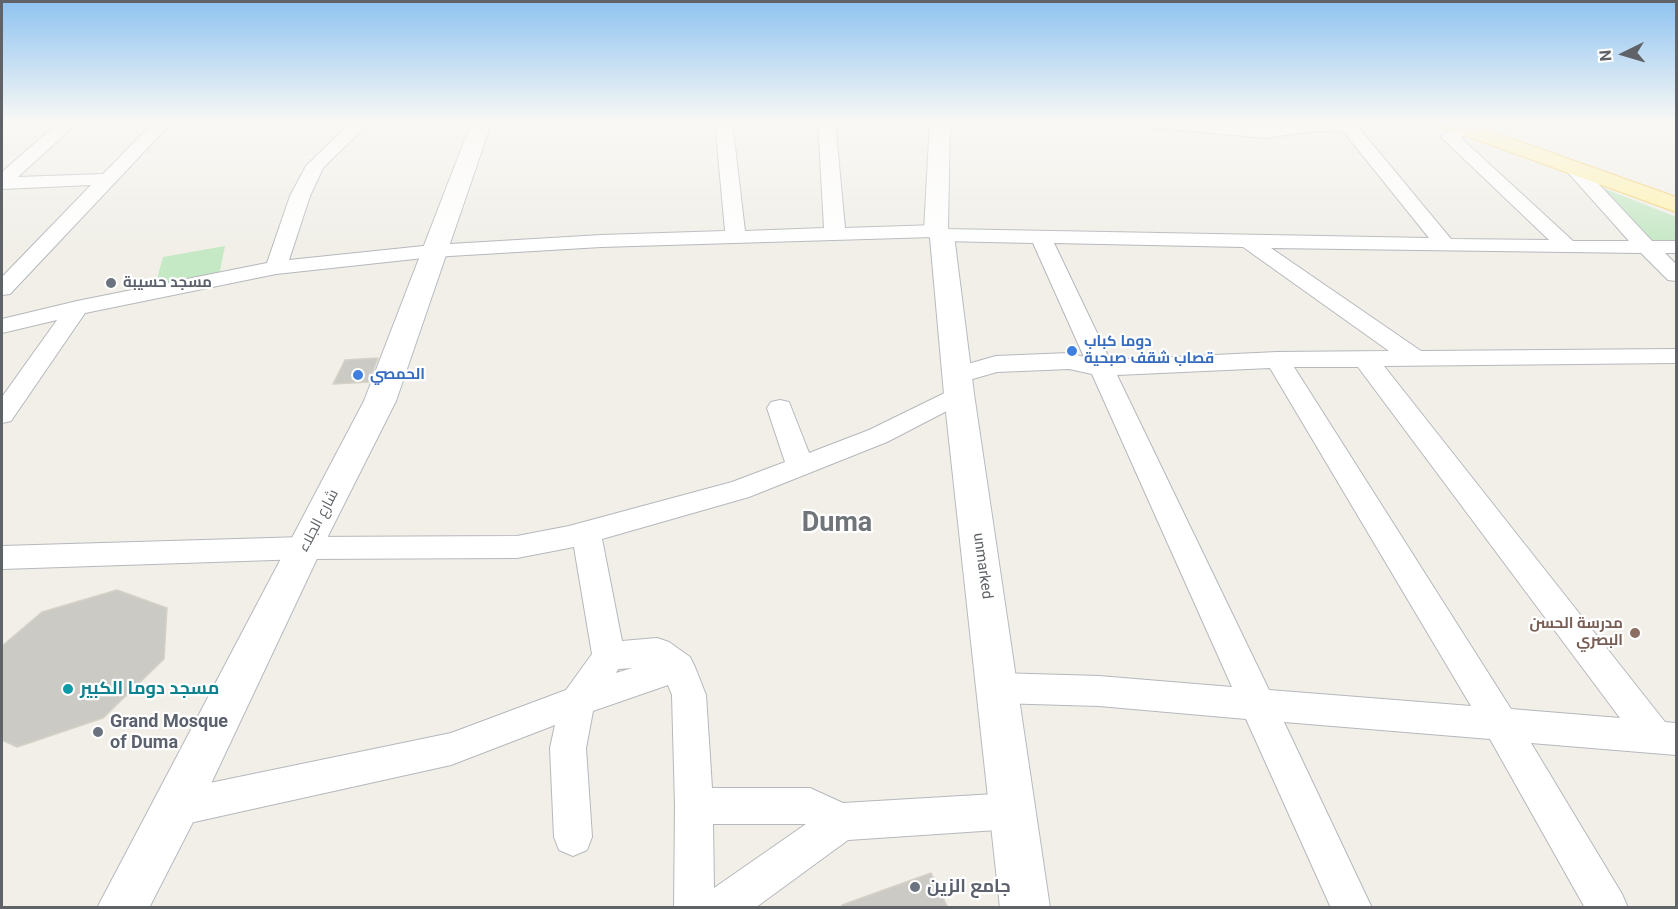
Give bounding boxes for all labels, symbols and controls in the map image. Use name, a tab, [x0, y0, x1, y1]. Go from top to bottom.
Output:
north arrow	[1594, 24, 1654, 84]
text: N	[1596, 49, 1616, 62]
place label: مسجد حسيبة	[123, 274, 212, 292]
marker: مسجد حسيبة	[104, 276, 118, 290]
place label: دوما كباب قصاب شقف صبحية	[1084, 333, 1214, 368]
marker: دوما كباب قصاب شقف صبحية	[1065, 344, 1079, 358]
place label: الحمصي	[370, 366, 425, 384]
marker: الحمصي	[351, 368, 365, 382]
street label: شارع الجلاء	[295, 487, 343, 555]
district label: Duma	[802, 508, 872, 540]
street label: unmarked	[968, 532, 996, 600]
place label: مدرسة الحسن البصري	[1529, 615, 1623, 650]
marker: مدرسة الحسن البصري	[1628, 626, 1642, 640]
place label: مسجد دوما الكبير	[80, 678, 220, 700]
marker: مسجد دوما الكبير	[61, 682, 75, 696]
place label: Grand Mosque of Duma	[110, 711, 228, 754]
marker: Grand Mosque of Duma	[91, 725, 105, 739]
place label: جامع الزين	[927, 876, 1011, 898]
marker: جامع الزين	[908, 880, 922, 894]

